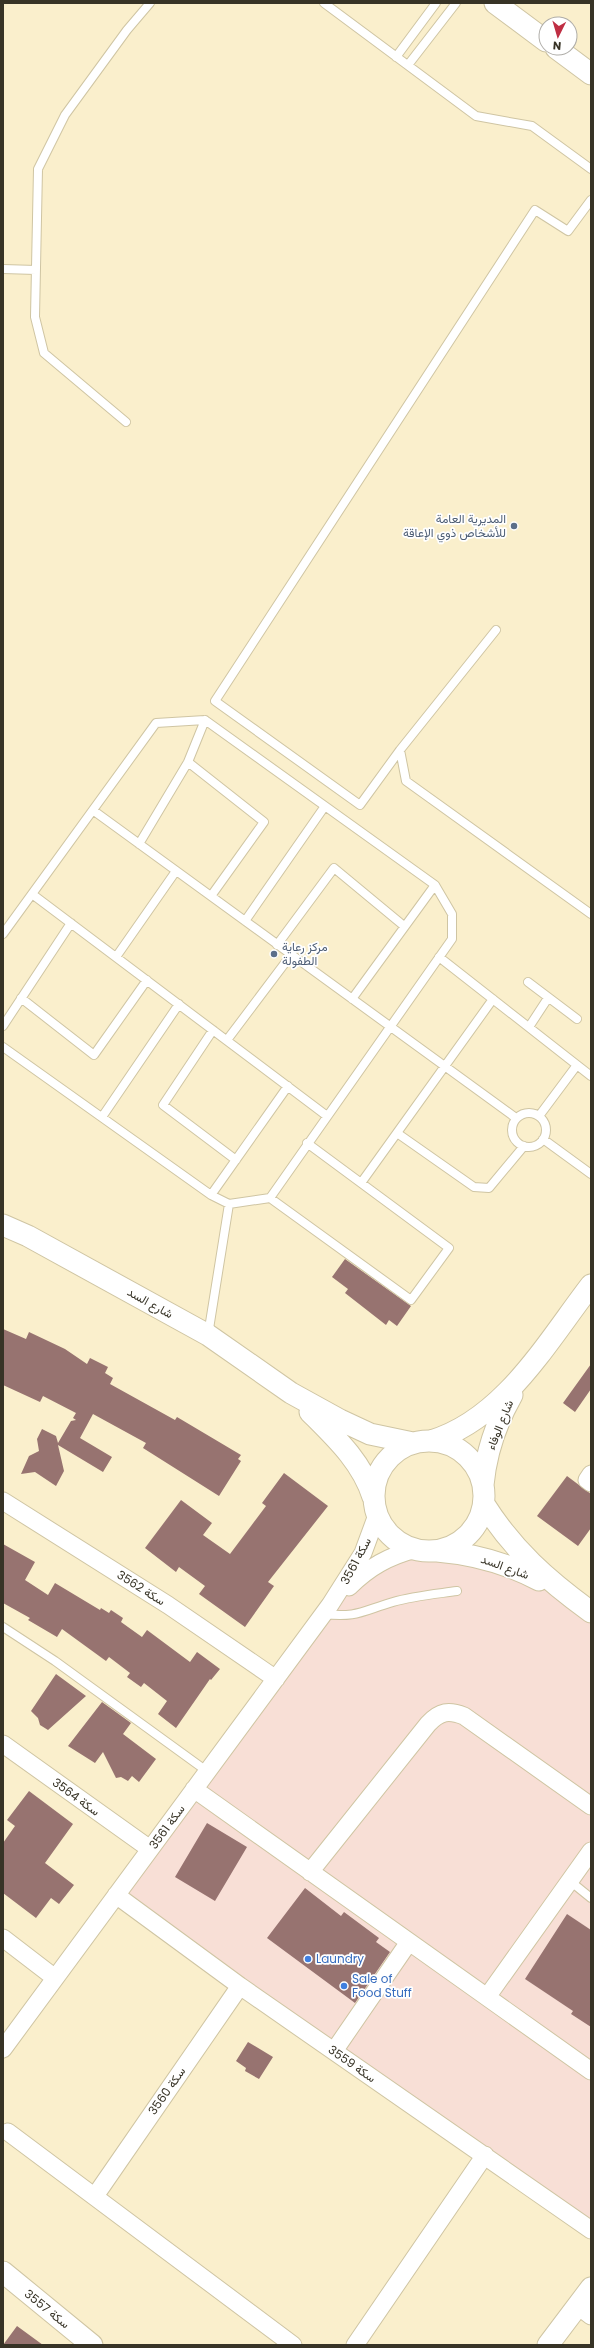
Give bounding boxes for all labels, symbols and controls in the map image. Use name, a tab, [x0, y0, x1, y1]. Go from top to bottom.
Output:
north arrow	[538, 16, 578, 56]
text: N	[552, 38, 562, 54]
place label: المديرية العامة للأشخاص ذوي الإعاقة	[403, 510, 506, 543]
marker: المديرية العامة للأشخاص ذوي الإعاقة	[509, 521, 519, 531]
place label: مركز رعاية الطفولة	[282, 938, 328, 969]
marker: مركز رعاية الطفولة	[269, 949, 279, 959]
street label: شارع السد	[124, 1283, 176, 1323]
street label: شارع الوفاء	[482, 1397, 518, 1453]
street label: سكة 3561	[336, 1534, 375, 1587]
street label: شارع السد	[478, 1550, 532, 1584]
street label: سكة 3562	[114, 1566, 169, 1609]
street label: سكة 3564	[49, 1774, 103, 1820]
street label: سكة 3561	[145, 1801, 188, 1852]
place label: Laundry	[316, 1950, 364, 1967]
marker: Laundry	[303, 1954, 313, 1964]
place label: Sale of Food Stuff	[352, 1970, 412, 2001]
marker: Sale of Food Stuff	[339, 1981, 349, 1991]
street label: سكة 3559	[325, 2041, 380, 2086]
street label: سكة 3560	[144, 2063, 189, 2118]
street label: سكة 3557	[21, 2285, 74, 2332]

